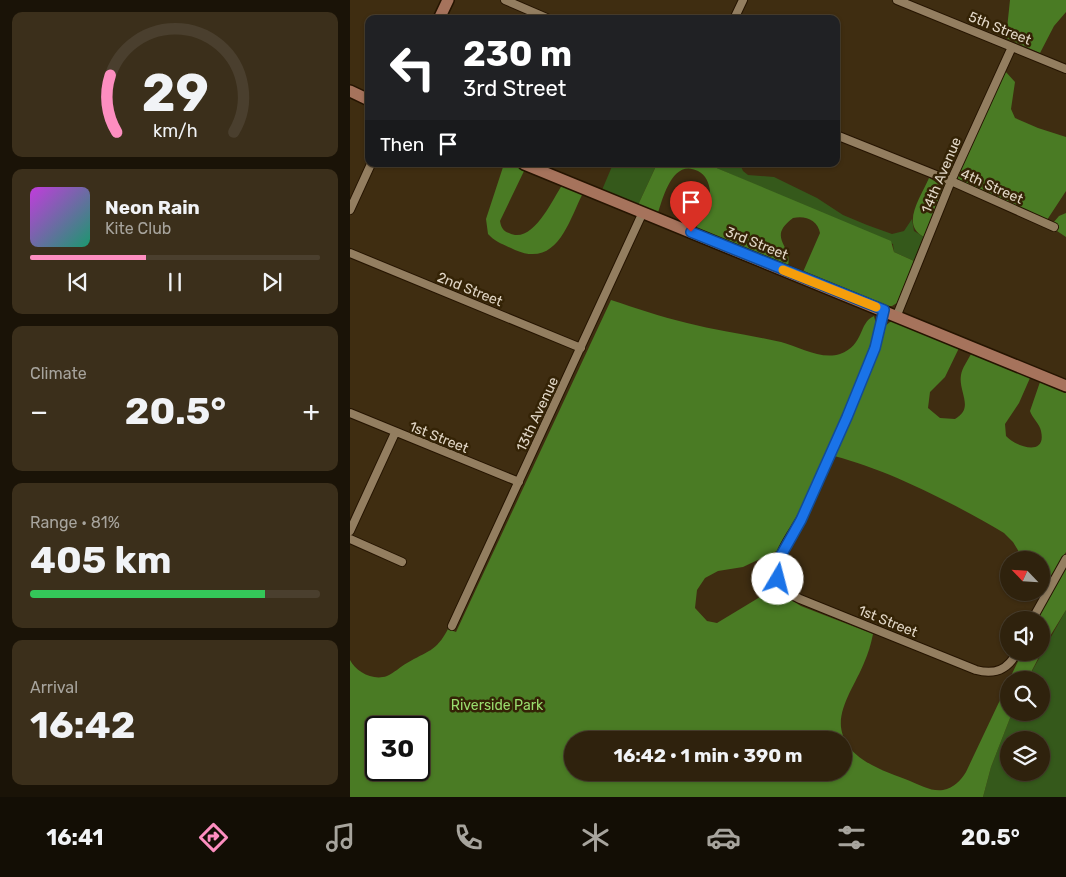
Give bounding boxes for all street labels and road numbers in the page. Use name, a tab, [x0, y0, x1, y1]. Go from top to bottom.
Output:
street label: 5th Street	[966, 8, 1034, 49]
street label: 14th Avenue	[918, 135, 965, 216]
street label: 4th Street	[958, 165, 1026, 208]
street label: 3rd Street	[723, 223, 791, 264]
street label: 2nd Street	[435, 269, 505, 310]
street label: 13th Avenue	[513, 374, 562, 454]
street label: 1st Street	[407, 418, 471, 457]
street label: 1st Street	[856, 602, 920, 641]

